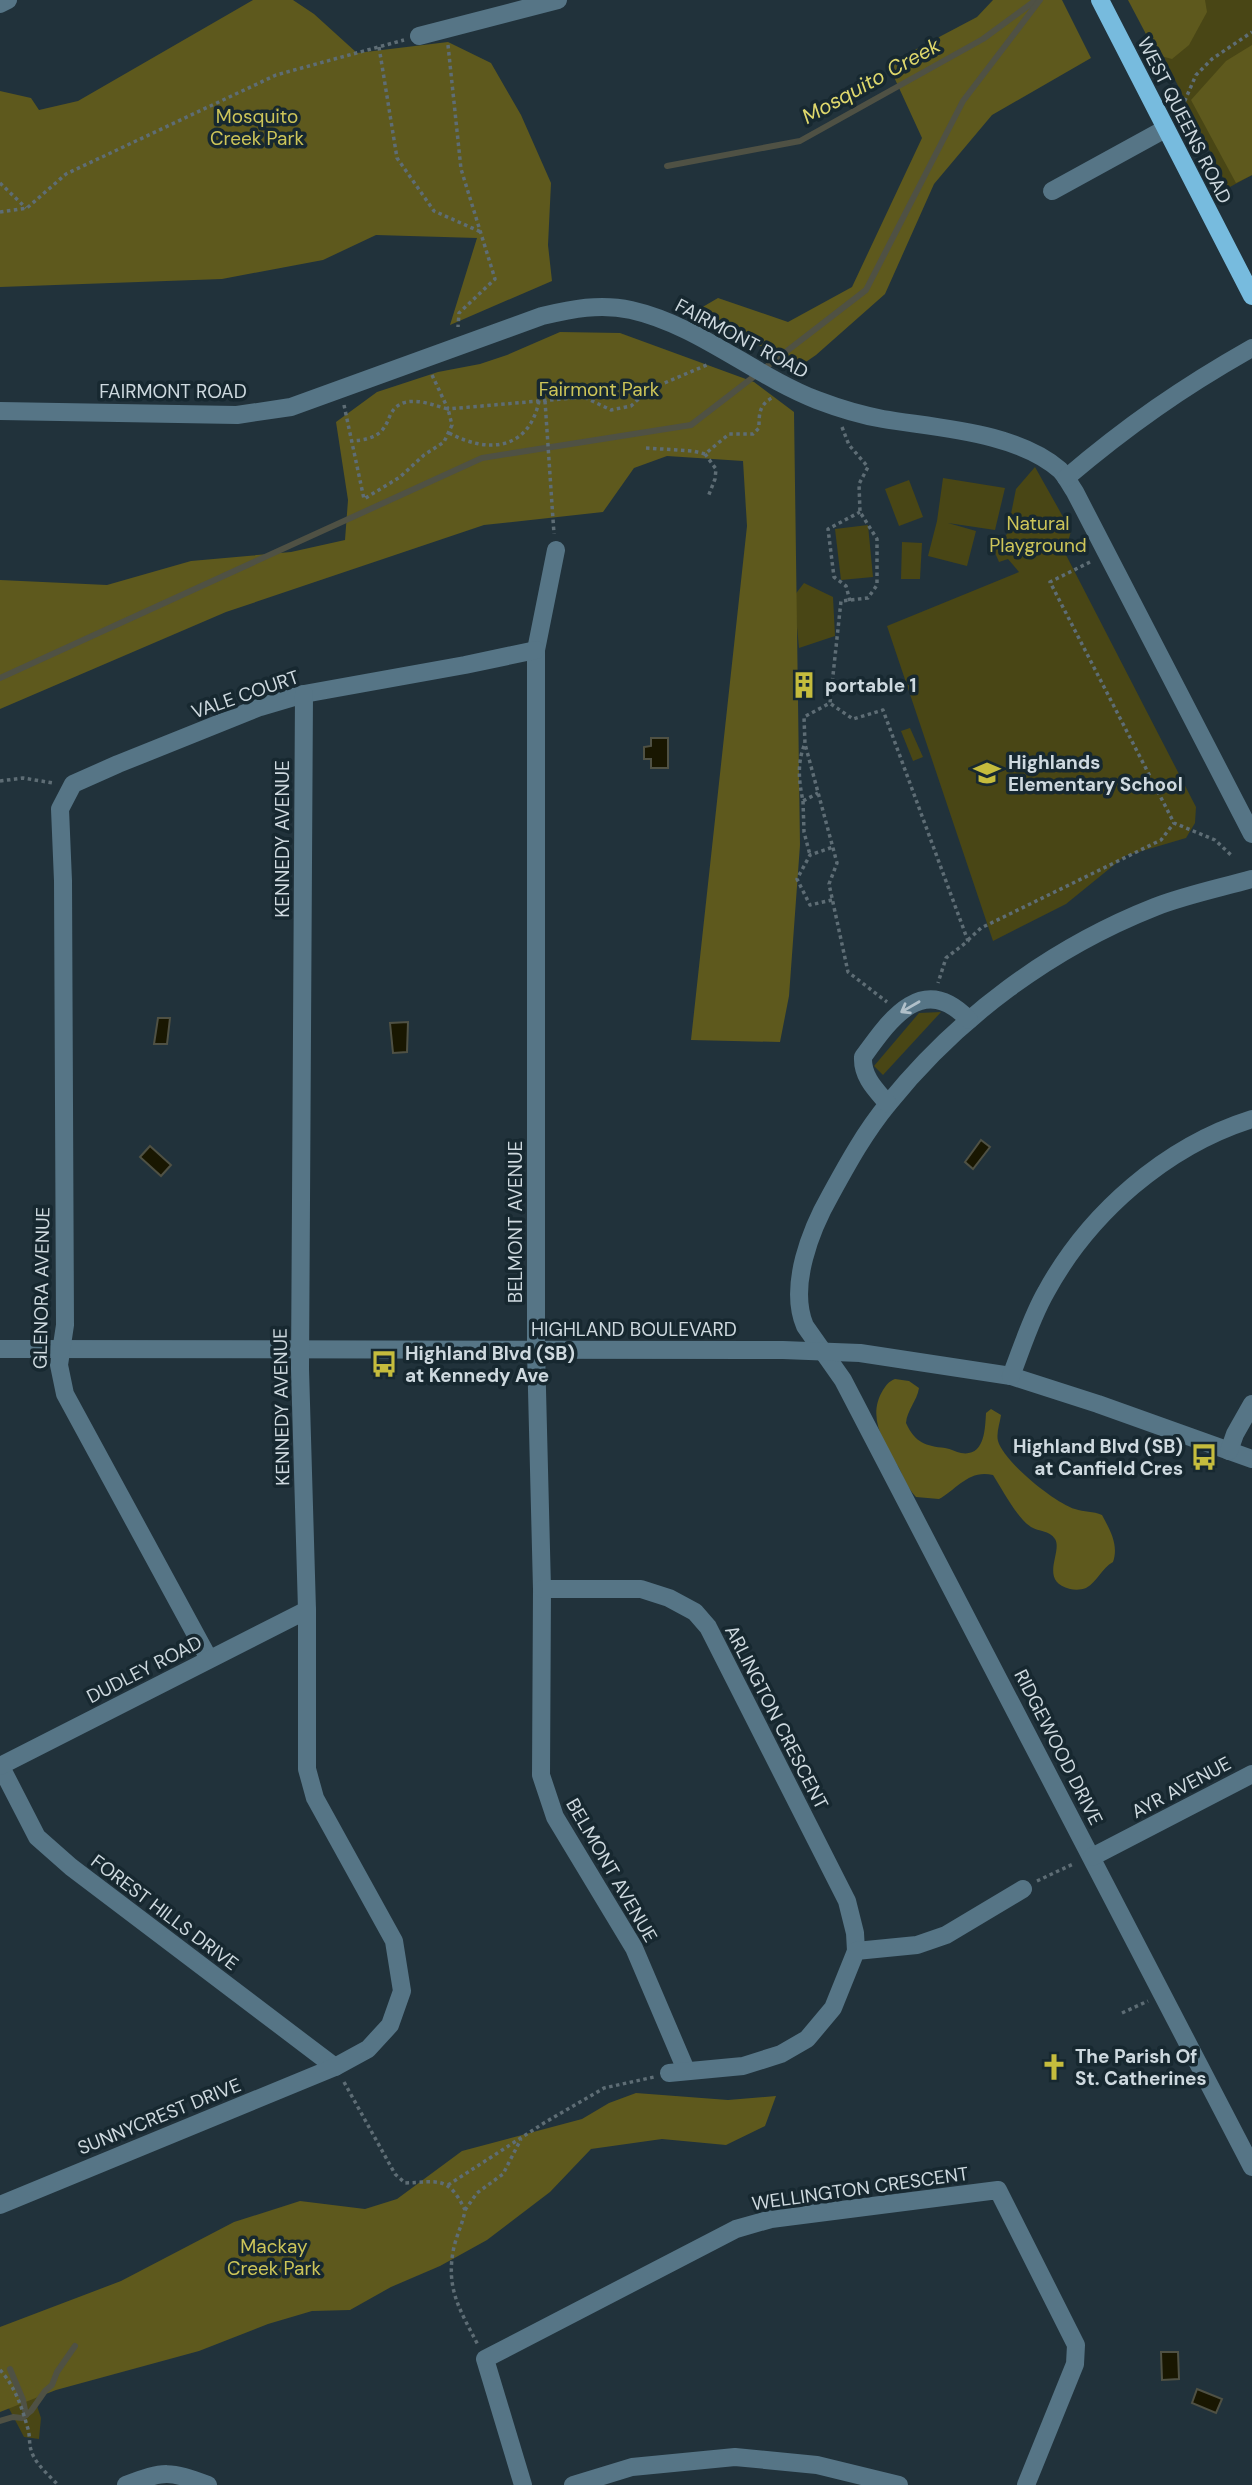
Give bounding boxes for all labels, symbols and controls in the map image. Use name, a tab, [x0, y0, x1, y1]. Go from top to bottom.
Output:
water label: Mosquito Creek	[797, 31, 945, 131]
street label: WEST QUEENS ROAD	[1132, 33, 1237, 208]
park label: Mosquito Creek Park	[210, 104, 304, 151]
street label: FAIRMONT ROAD	[671, 293, 813, 384]
park label: Fairmont Park	[539, 377, 660, 402]
street label: FAIRMONT ROAD	[99, 379, 247, 404]
park label: Natural Playground	[989, 511, 1087, 558]
street label: VALE COURT	[188, 664, 303, 725]
building icon: portable 1	[789, 670, 819, 700]
place label: portable 1	[825, 673, 917, 698]
place label: Highlands Elementary School	[1008, 750, 1183, 797]
school or university icon: Highlands Elementary School	[972, 758, 1002, 788]
street label: KENNEDY AVENUE	[270, 760, 295, 918]
one-way arrow	[901, 1000, 921, 1014]
street label: BELMONT AVENUE	[503, 1141, 528, 1303]
street label: GLENORA AVENUE	[28, 1207, 55, 1369]
street label: HIGHLAND BOULEVARD	[531, 1317, 737, 1342]
street label: KENNEDY AVENUE	[268, 1328, 295, 1486]
place label: Highland Blvd (SB) at Kennedy Ave	[405, 1341, 575, 1388]
bus stop icon: Highland Blvd (SB) at Kennedy Ave	[369, 1349, 399, 1379]
place label: Highland Blvd (SB) at Canfield Cres	[1013, 1434, 1183, 1481]
bus stop icon: Highland Blvd (SB) at Canfield Cres	[1189, 1442, 1219, 1472]
street label: ARLINGTON CRESCENT	[719, 1621, 834, 1814]
street label: DUDLEY ROAD	[82, 1630, 206, 1709]
street label: RIDGEWOOD DRIVE	[1008, 1665, 1109, 1829]
street label: AYR AVENUE	[1127, 1751, 1235, 1824]
street label: BELMONT AVENUE	[560, 1794, 663, 1947]
street label: FOREST HILLS DRIVE	[86, 1849, 243, 1976]
place label: The Parish Of St. Catherines	[1075, 2044, 1207, 2091]
church icon: The Parish Of St. Catherines	[1039, 2052, 1069, 2082]
street label: SUNNYCREST DRIVE	[74, 2072, 245, 2161]
street label: WELLINGTON CRESCENT	[750, 2161, 970, 2216]
park label: Mackay Creek Park	[227, 2234, 321, 2281]

